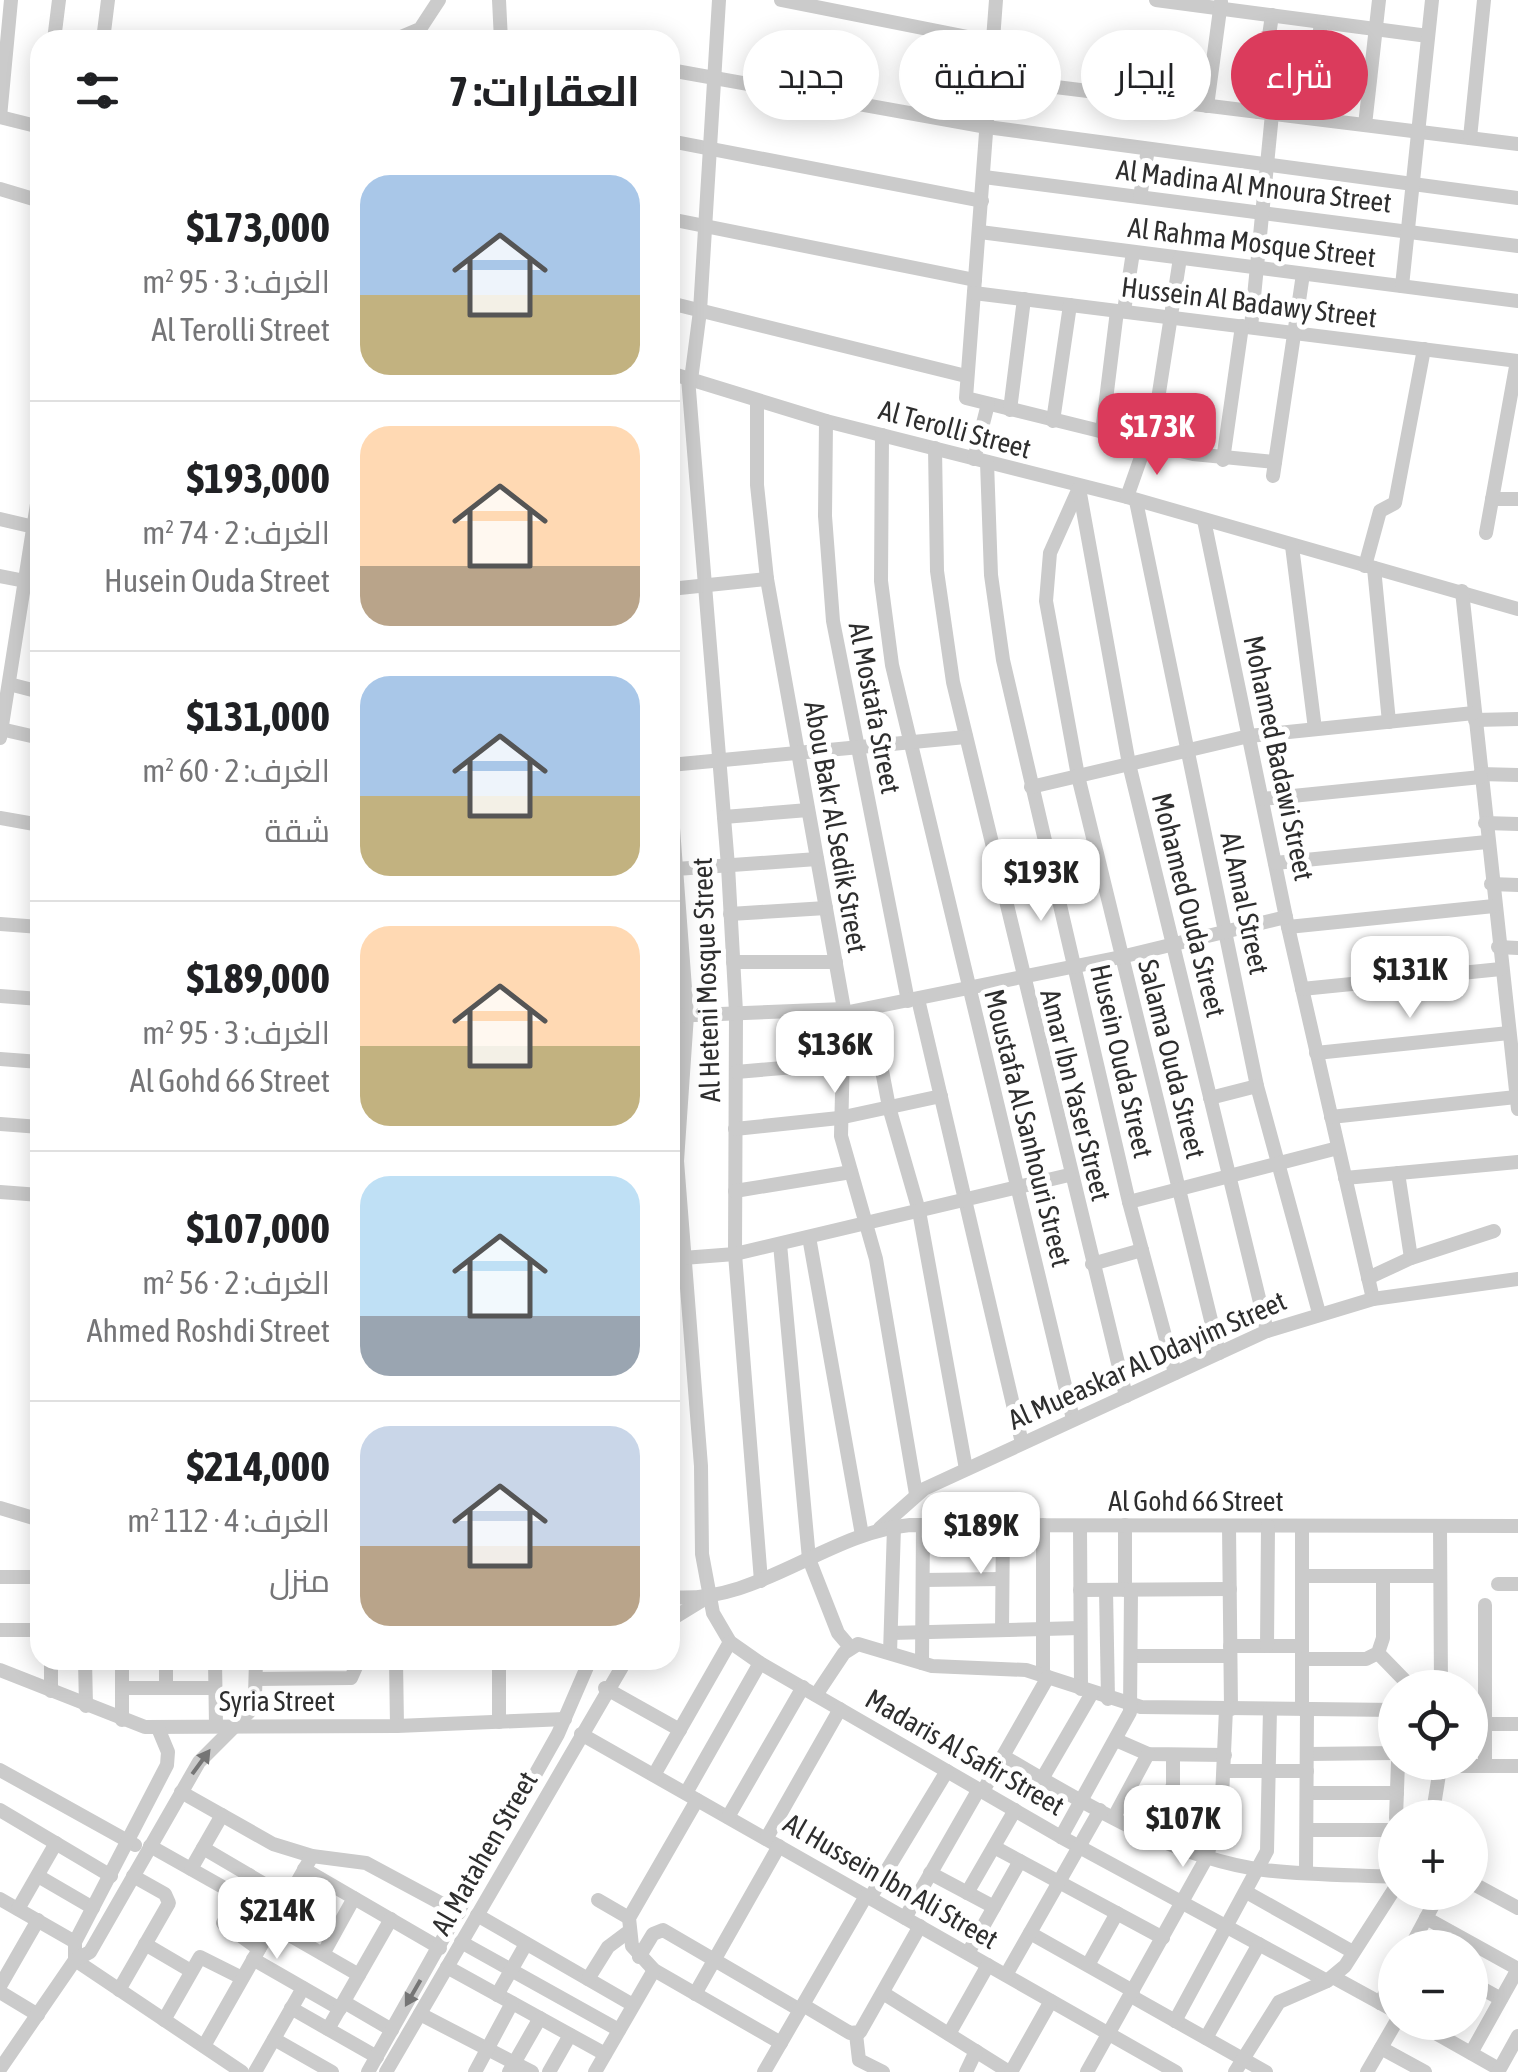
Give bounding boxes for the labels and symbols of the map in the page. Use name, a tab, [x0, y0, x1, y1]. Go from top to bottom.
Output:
street label: Al Madina Al Mnoura Street	[1115, 153, 1393, 219]
street label: Al Rahma Mosque Street	[1126, 211, 1378, 273]
street label: Hussein Al Badawy Street	[1119, 270, 1379, 334]
street label: Al Terolli Street	[875, 393, 1035, 465]
pin: $173K	[1087, 393, 1227, 478]
street label: Al Mostafa Street	[843, 620, 907, 796]
street label: Mohamed Badawi Street	[1237, 633, 1321, 883]
street label: Abou Bakr Al Sedik Street	[798, 699, 874, 955]
street label: Mohamed Ouda Street	[1146, 790, 1232, 1020]
street label: Al Amal Street	[1214, 829, 1276, 977]
pin: $193K	[971, 839, 1111, 924]
street label: Al Heteni Mosque Street	[686, 857, 726, 1103]
pin: $131K	[1340, 936, 1480, 1021]
street label: Salama Ouda Street	[1132, 956, 1212, 1162]
street label: Husein Ouda Street	[1084, 961, 1160, 1161]
street label: Moustafa Al Sanhouri Street	[978, 986, 1078, 1270]
street label: Amar Ibn Yaser Street	[1034, 986, 1118, 1204]
pin: $136K	[765, 1011, 905, 1096]
street label: Al Mueaskar Al Ddayim Street	[1003, 1284, 1291, 1436]
street label: Al Gohd 66 Street	[1108, 1485, 1284, 1517]
pin: $189K	[911, 1492, 1051, 1577]
street label: Madaris Al Safir Street	[860, 1682, 1070, 1822]
street label: Syria Street	[219, 1685, 335, 1717]
one-way arrow	[191, 1749, 210, 1775]
street label: Al Matahen Street	[424, 1766, 544, 1940]
pin: $107K	[1113, 1785, 1253, 1870]
street label: Al Hussein Ibn Ali Street	[778, 1807, 1004, 1955]
pin: $214K	[207, 1877, 347, 1962]
one-way arrow	[405, 1979, 422, 2007]

